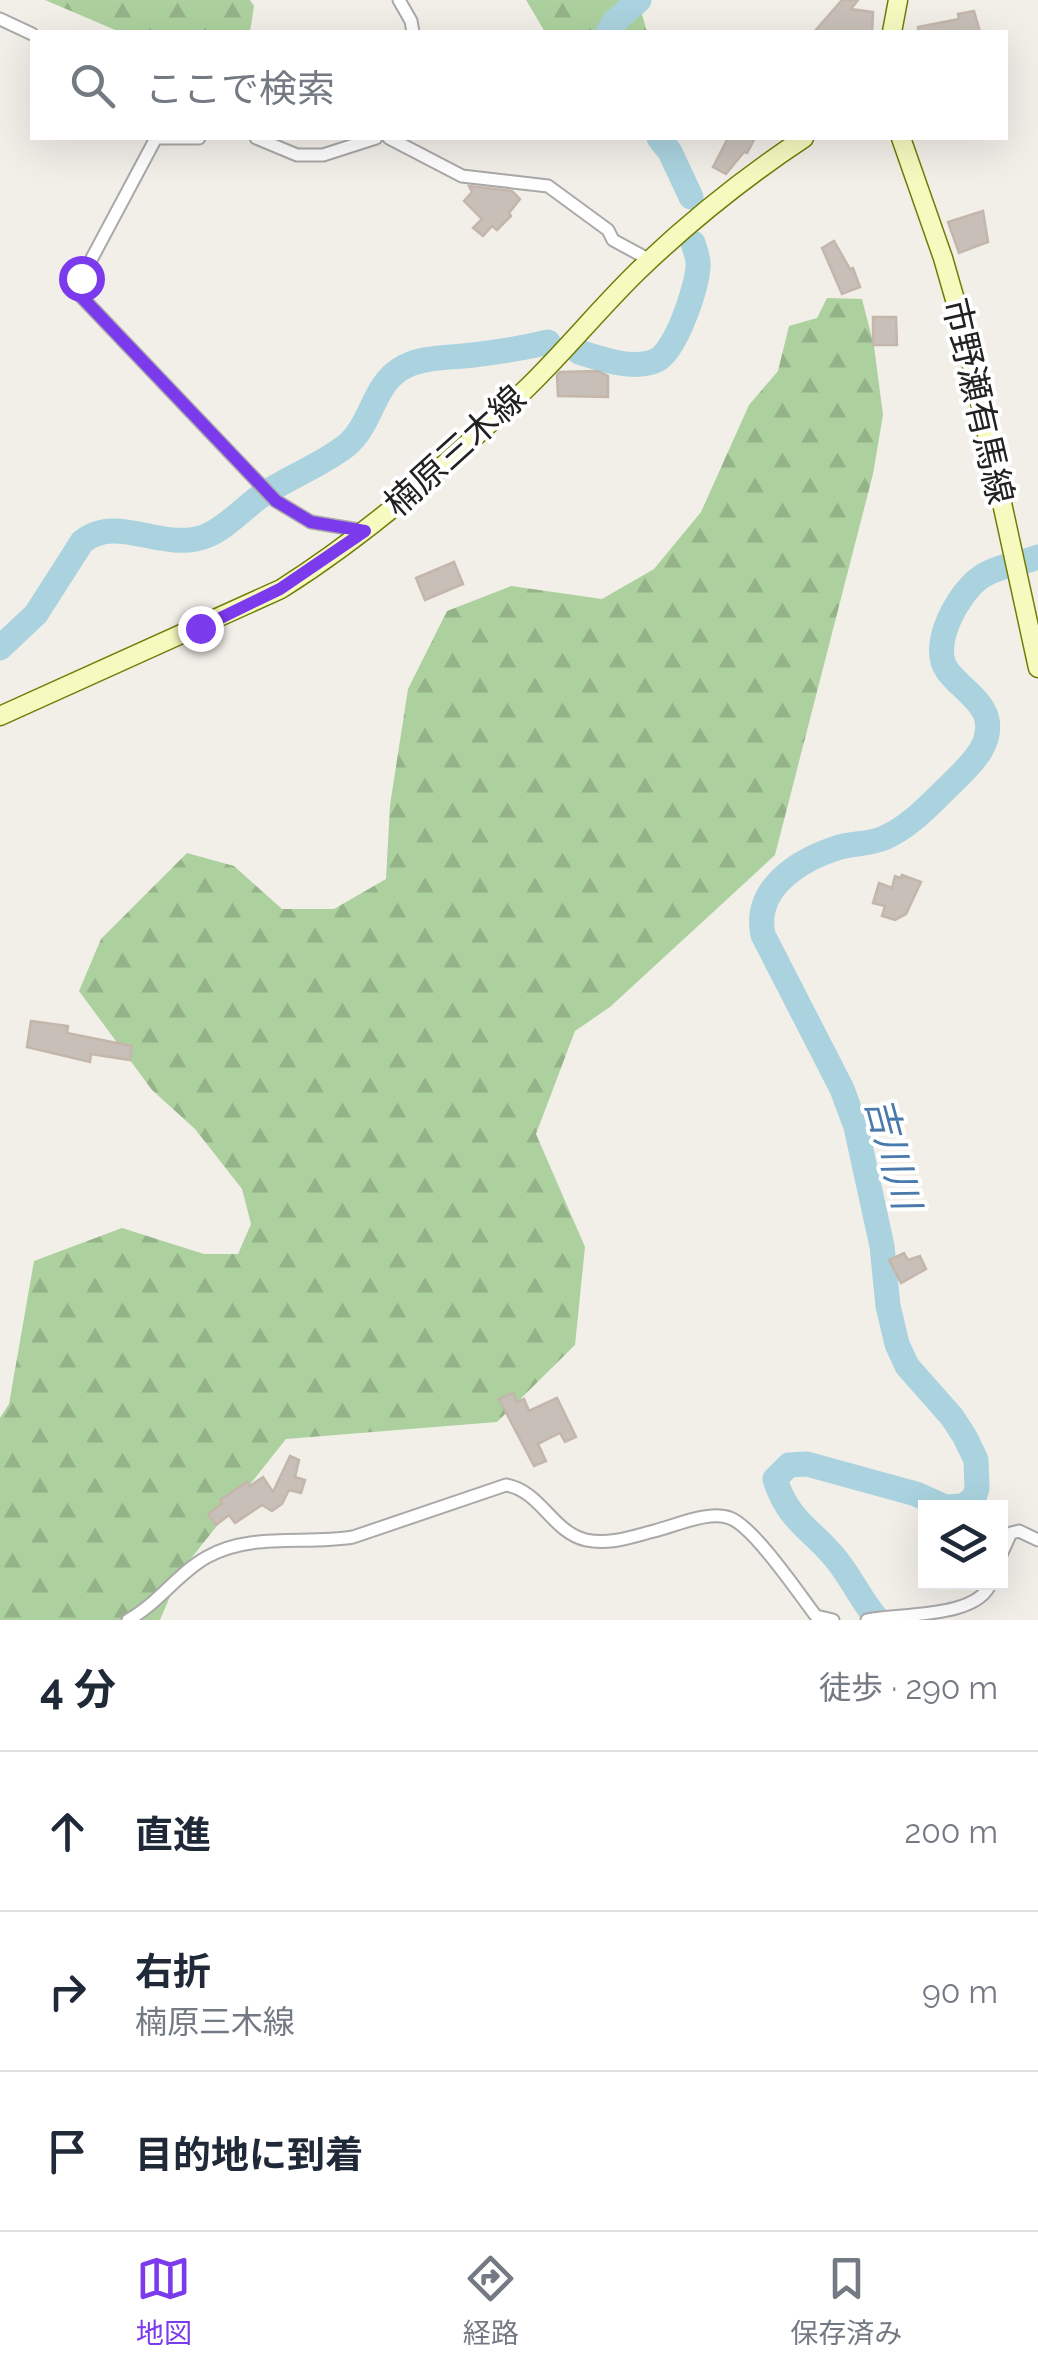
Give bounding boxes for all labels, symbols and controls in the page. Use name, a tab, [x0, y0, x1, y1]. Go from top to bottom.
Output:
search box	[30, 30, 1008, 140]
icon: search	[65, 58, 120, 113]
text: ここで検索	[145, 66, 335, 111]
route start	[59, 256, 105, 302]
street label: 市野瀬有馬線	[935, 294, 1022, 508]
street label: 楠原三木線	[376, 377, 533, 524]
route end	[178, 606, 224, 652]
water label: 吉川川	[857, 1092, 931, 1218]
map controls	[918, 1500, 1008, 1590]
button: layers	[918, 1500, 1008, 1590]
text: 4 分	[40, 1665, 116, 1714]
text: 徒歩 · 290 m	[819, 1669, 998, 1706]
icon: ahead	[40, 1804, 95, 1859]
text: 直進	[135, 1812, 211, 1857]
text: 200 m	[905, 1813, 998, 1850]
text: 右折	[135, 1949, 211, 1994]
icon: right	[40, 1964, 95, 2019]
text: 90 m	[922, 1973, 998, 2010]
text: 楠原三木線	[135, 2003, 295, 2040]
icon: arrive	[40, 2124, 95, 2179]
text: 目的地に到着	[135, 2132, 363, 2177]
tab: 地図	[136, 2251, 192, 2351]
tab: 経路	[463, 2251, 519, 2351]
tab: 保存済み	[790, 2251, 902, 2351]

